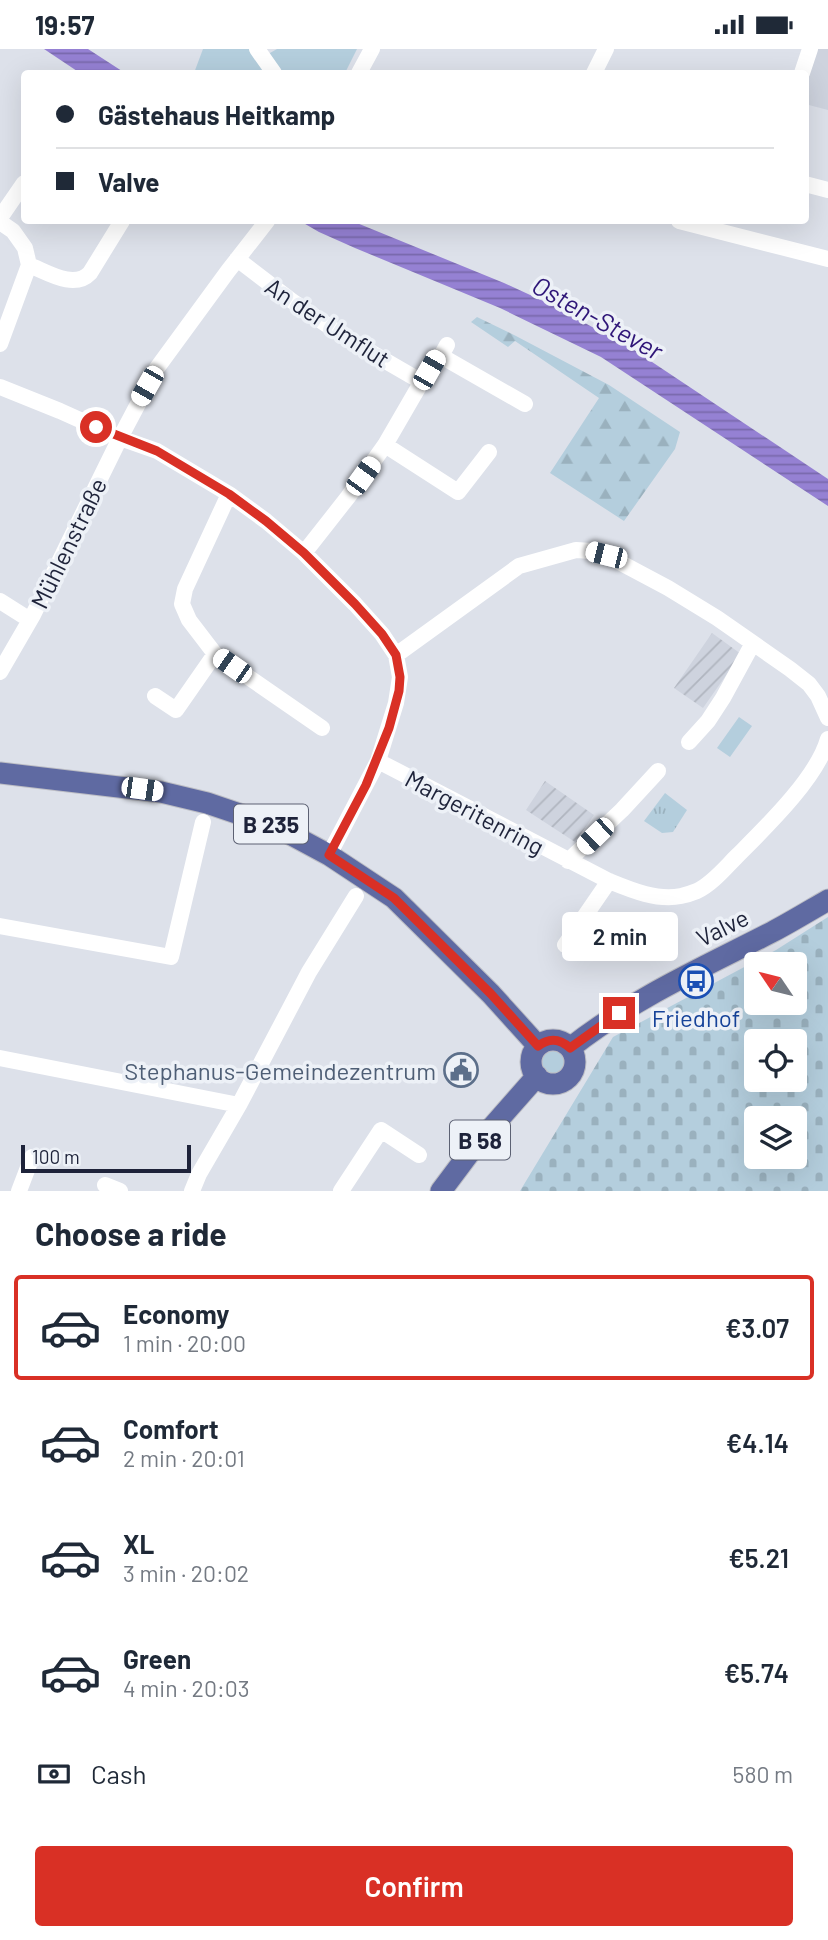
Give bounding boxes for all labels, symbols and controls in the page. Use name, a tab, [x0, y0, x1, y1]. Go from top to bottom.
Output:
text: 19:57	[35, 9, 94, 40]
text: Gästehaus Heitkamp	[98, 99, 335, 130]
text: Valve	[98, 166, 160, 197]
water label: Osten-Stever	[527, 268, 669, 366]
street label: An der Umflut	[260, 271, 396, 373]
car	[410, 347, 449, 393]
car	[128, 363, 167, 409]
route start	[80, 411, 112, 443]
car	[343, 453, 384, 499]
street label: Mühlenstraße	[24, 473, 112, 613]
car	[584, 540, 629, 570]
car	[209, 645, 256, 687]
street label: Margeritenring	[401, 763, 549, 861]
car	[120, 776, 165, 802]
road number: B 235	[234, 804, 308, 843]
car	[573, 814, 618, 858]
street label: Valve	[691, 902, 753, 952]
callout: 2 min	[561, 911, 677, 961]
text: 2 min	[593, 922, 647, 950]
north arrow	[744, 952, 807, 1015]
map controls	[744, 952, 807, 1169]
bus stop icon: Friedhof	[677, 962, 715, 1000]
route end	[603, 997, 635, 1029]
place label: Friedhof	[652, 1003, 740, 1032]
button: locate	[744, 1029, 807, 1092]
public building icon: Stephanus-Gemeindezentrum	[442, 1051, 480, 1089]
place label: Stephanus-Gemeindezentrum	[124, 1056, 436, 1085]
button: layers	[744, 1106, 807, 1169]
road number: B 58	[450, 1121, 510, 1159]
scale bar	[21, 1142, 191, 1174]
text: 100 m	[32, 1145, 80, 1168]
text: Choose a ride	[35, 1214, 227, 1252]
icon: car	[39, 1296, 102, 1359]
text: Economy	[123, 1298, 229, 1329]
text: €3.07	[725, 1312, 789, 1343]
text: 1 min · 20:00	[123, 1329, 246, 1357]
icon: car	[39, 1411, 102, 1474]
text: Comfort	[123, 1413, 219, 1444]
text: €4.14	[726, 1427, 789, 1458]
text: 2 min · 20:01	[123, 1444, 245, 1472]
icon: car	[39, 1526, 102, 1589]
text: XL	[123, 1528, 154, 1559]
text: €5.21	[728, 1542, 789, 1573]
text: 3 min · 20:02	[123, 1559, 249, 1587]
icon: car	[39, 1641, 102, 1704]
text: Green	[123, 1643, 191, 1674]
text: €5.74	[724, 1657, 789, 1688]
text: 4 min · 20:03	[123, 1674, 250, 1702]
icon: cash	[35, 1755, 73, 1793]
text: Cash	[91, 1758, 146, 1789]
text: 580 m	[733, 1760, 793, 1788]
button: Confirm	[35, 1846, 793, 1926]

